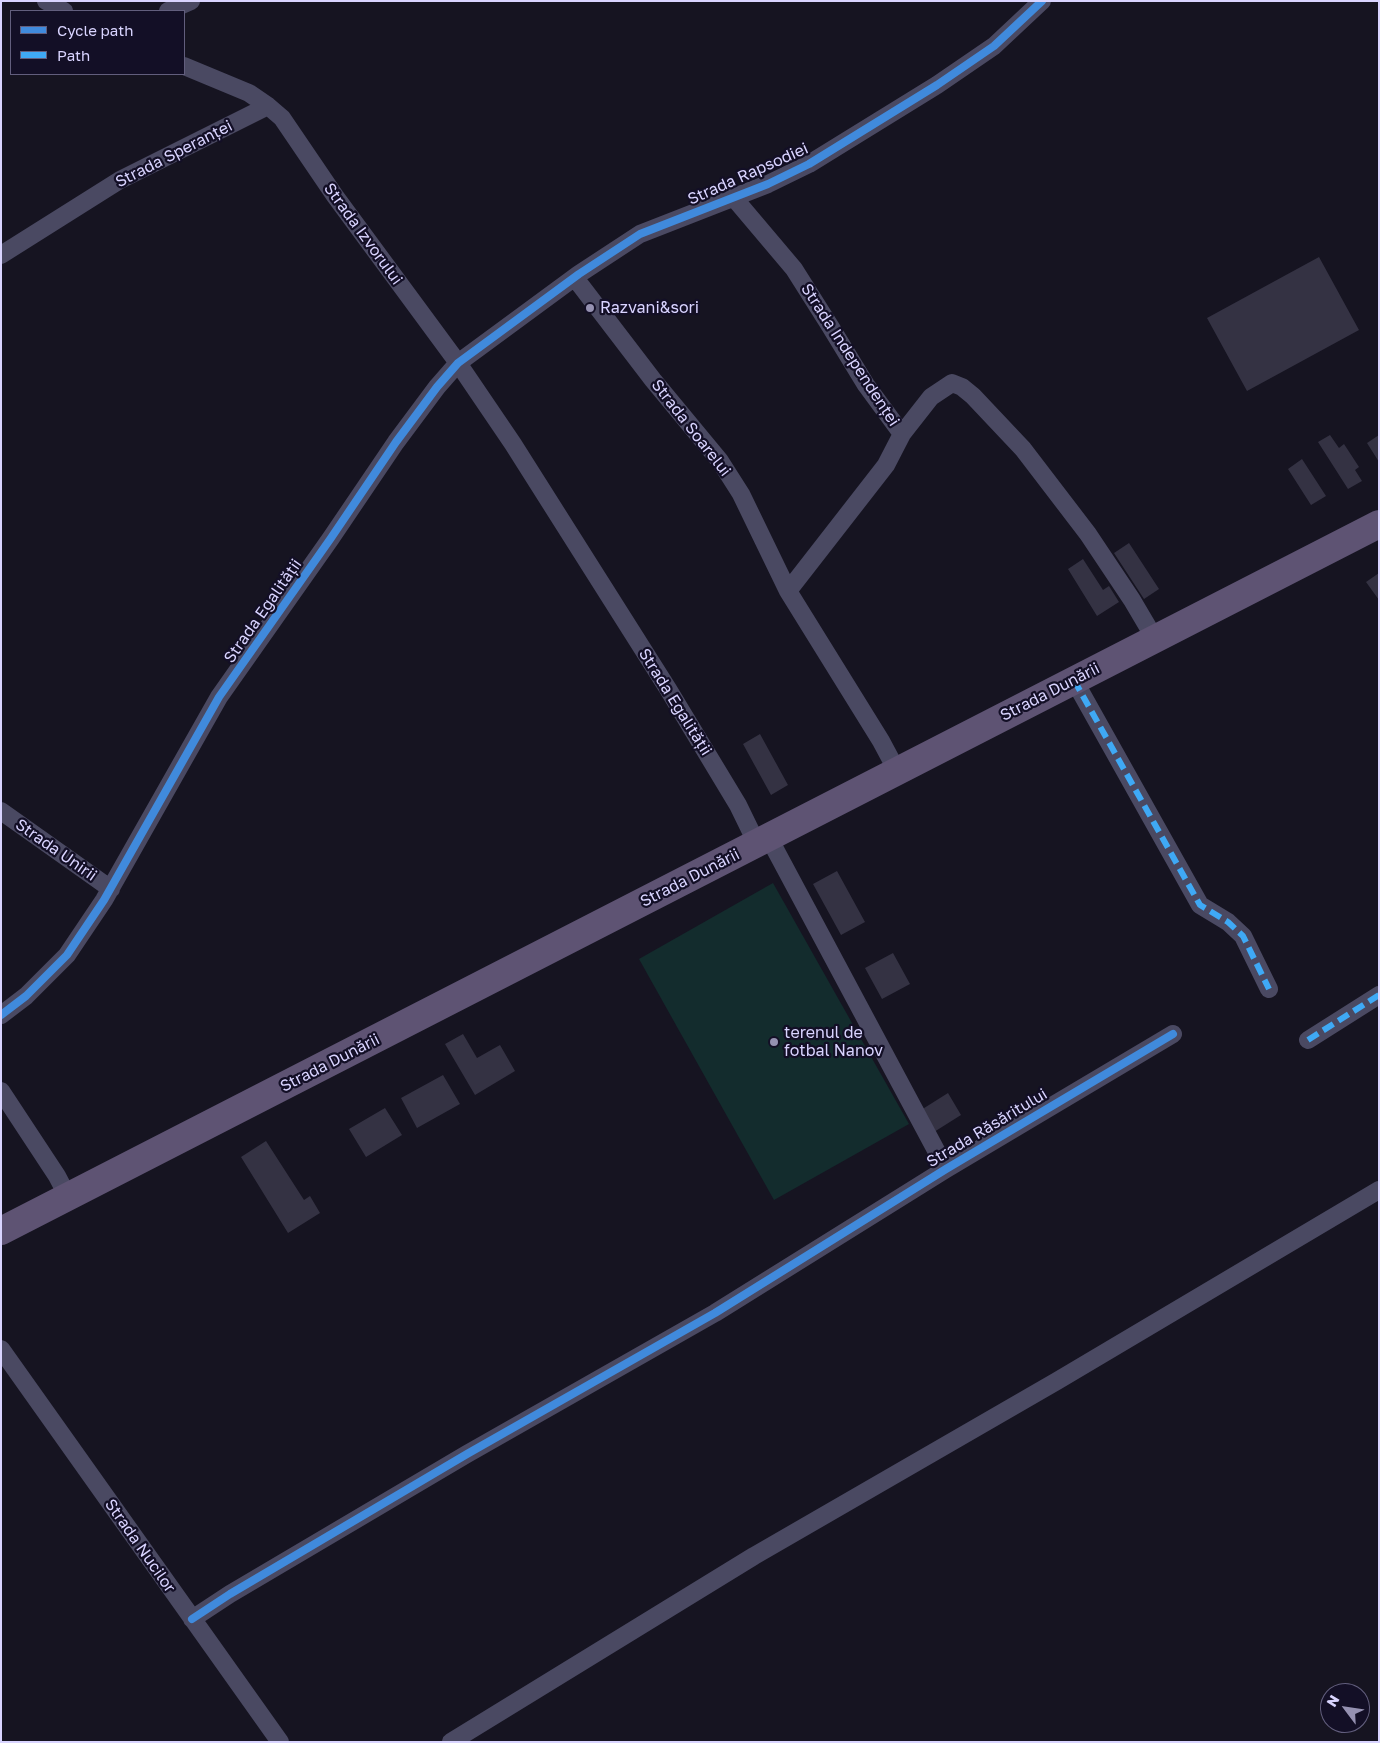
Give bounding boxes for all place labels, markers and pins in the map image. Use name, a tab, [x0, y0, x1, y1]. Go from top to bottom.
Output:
place label: Razvani&sori	[600, 298, 699, 318]
marker: Razvani&sori	[584, 302, 596, 314]
place label: terenul de fotbal Nanov	[784, 1023, 883, 1061]
marker: terenul de fotbal Nanov	[768, 1036, 780, 1048]

